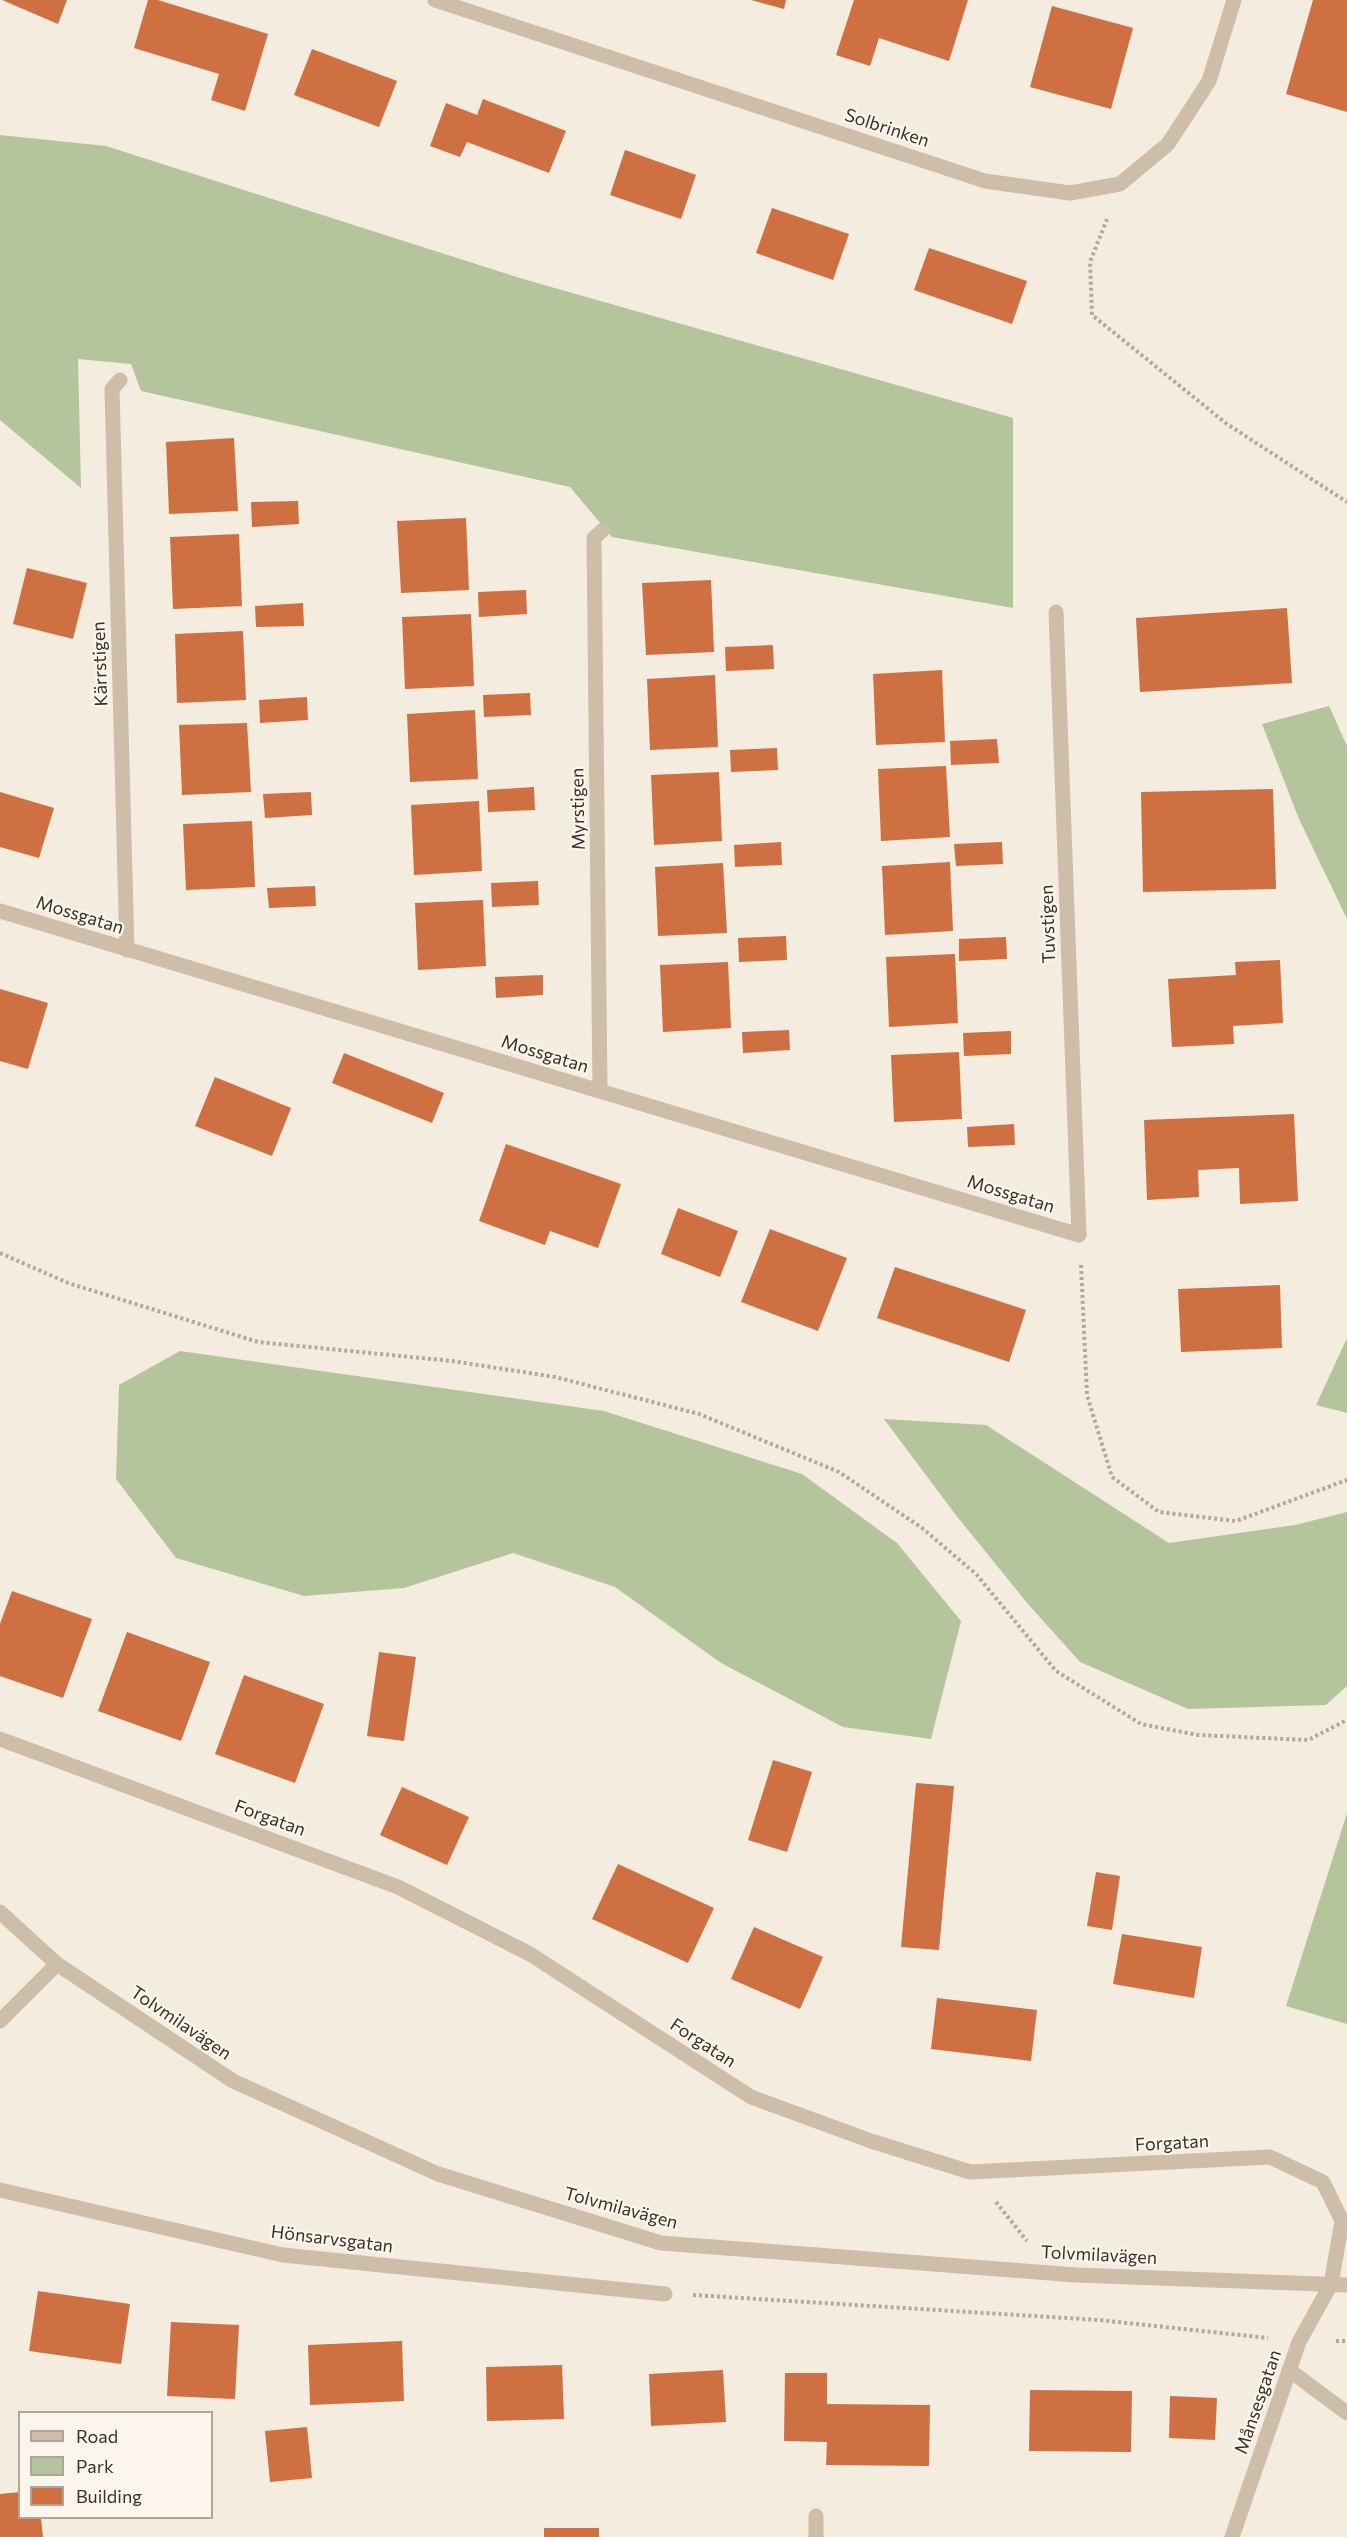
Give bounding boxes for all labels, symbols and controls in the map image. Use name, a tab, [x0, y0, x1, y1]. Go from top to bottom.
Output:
street label: Solbrinken	[842, 104, 932, 152]
street label: Kärrstigen	[88, 621, 112, 707]
street label: Myrstigen	[566, 768, 590, 850]
street label: Tuvstigen	[1036, 884, 1060, 964]
street label: Mossgatan	[34, 891, 126, 939]
street label: Mossgatan	[499, 1030, 591, 1078]
street label: Mossgatan	[965, 1170, 1057, 1218]
street label: Forgatan	[232, 1795, 308, 1841]
street label: Tolvmilavägen	[127, 1981, 235, 2065]
street label: Forgatan	[666, 2014, 740, 2072]
street label: Forgatan	[1134, 2130, 1210, 2156]
street label: Tolvmilavägen	[562, 2182, 680, 2234]
street label: Hönsarvsgatan	[270, 2221, 394, 2257]
street label: Tolvmilavägen	[1040, 2241, 1158, 2269]
street label: Månsesgatan	[1230, 2347, 1286, 2457]
legend	[18, 2411, 213, 2519]
text: Road	[76, 2425, 118, 2447]
text: Park	[76, 2455, 114, 2477]
text: Building	[76, 2485, 142, 2507]

